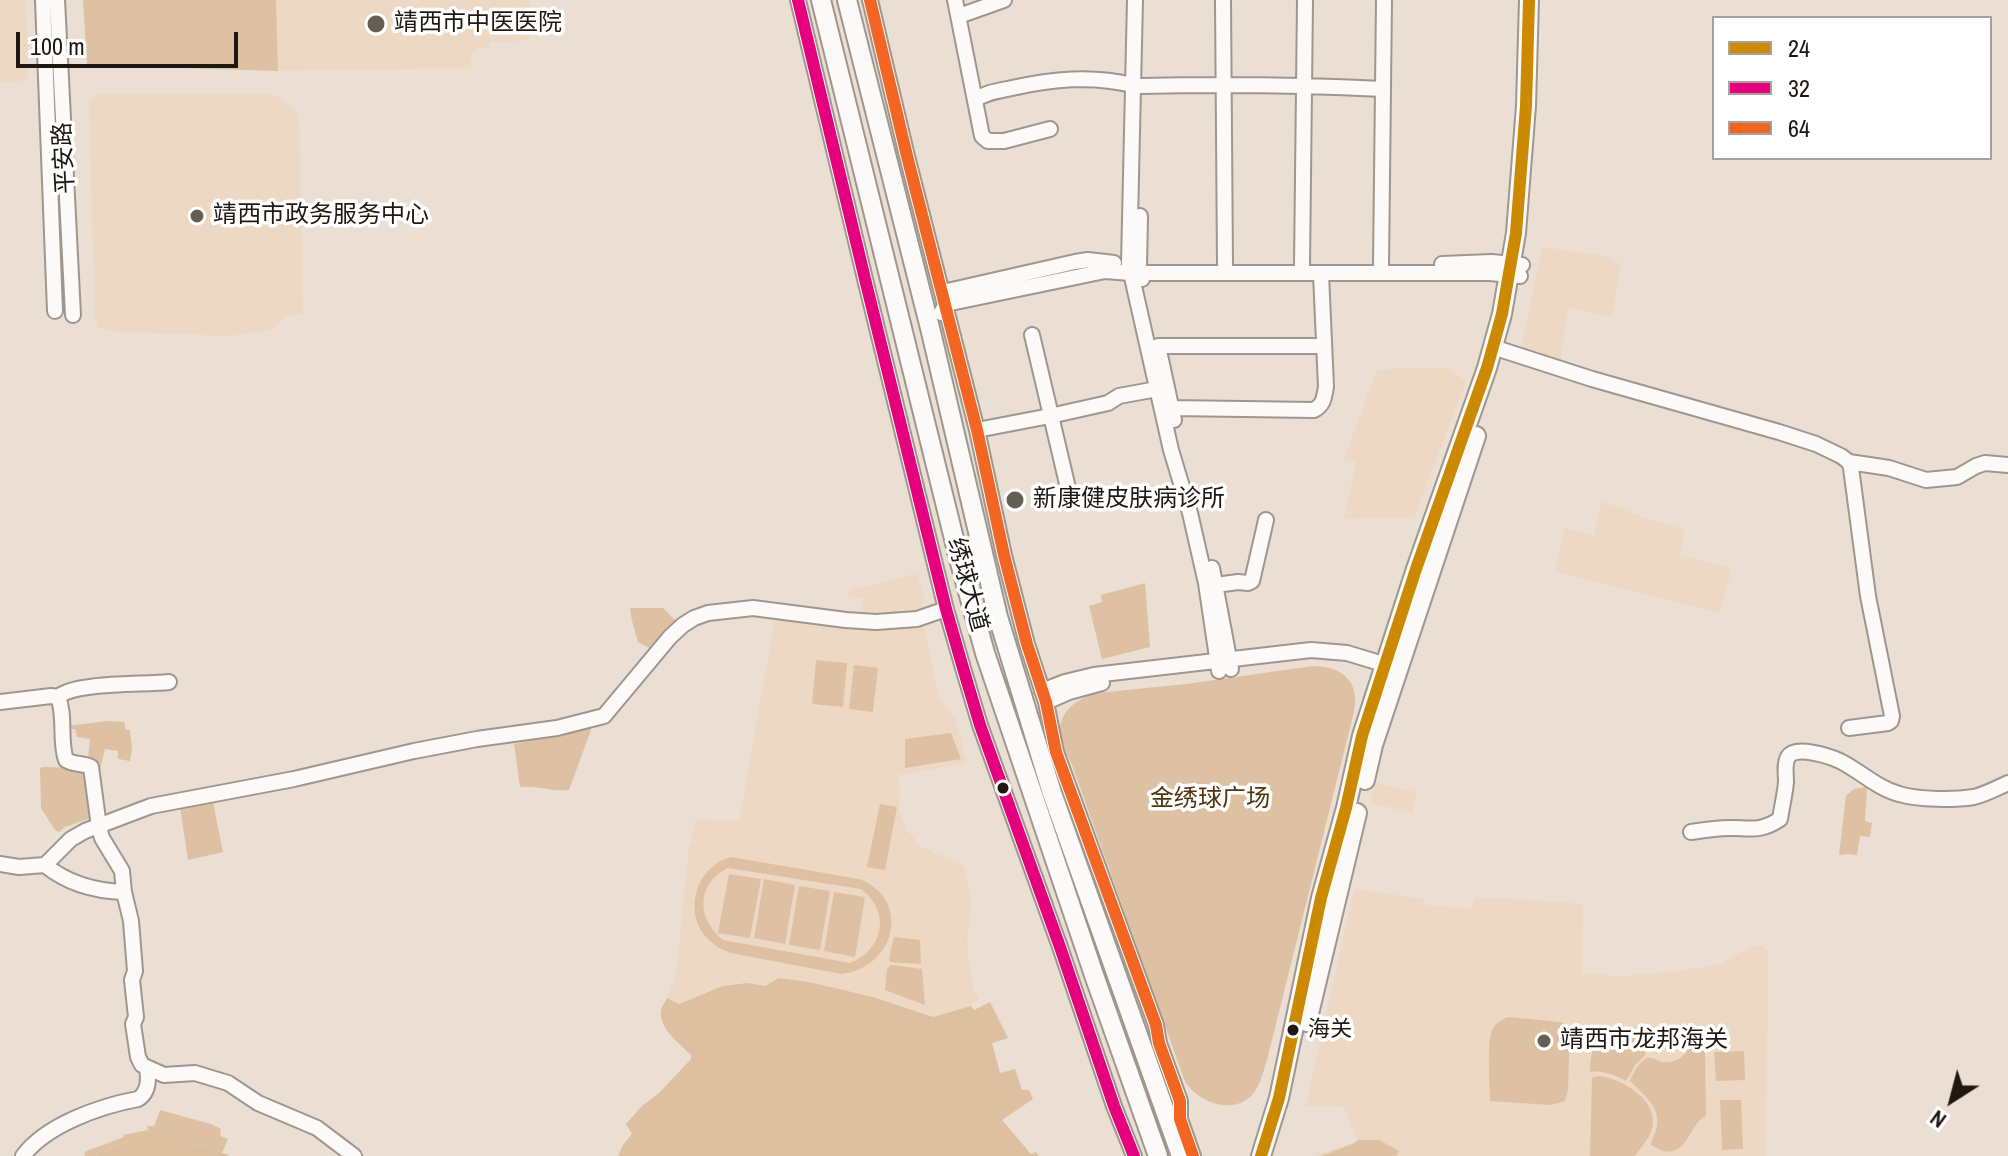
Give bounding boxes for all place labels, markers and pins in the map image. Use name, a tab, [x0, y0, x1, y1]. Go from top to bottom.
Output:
place label: 靖西市中医医院	[394, 10, 562, 38]
marker: 靖西市中医医院	[365, 13, 387, 35]
place label: 靖西市政务服务中心	[213, 202, 429, 230]
marker: 靖西市政务服务中心	[188, 207, 206, 225]
place label: 新康健皮肤病诊所	[1033, 486, 1225, 514]
marker: 新康健皮肤病诊所	[1004, 489, 1026, 511]
unlabelled marker	[995, 780, 1011, 796]
place label: 海关	[1308, 1017, 1352, 1043]
marker: 海关	[1285, 1022, 1301, 1038]
place label: 靖西市龙邦海关	[1560, 1027, 1728, 1055]
marker: 靖西市龙邦海关	[1535, 1032, 1553, 1050]

